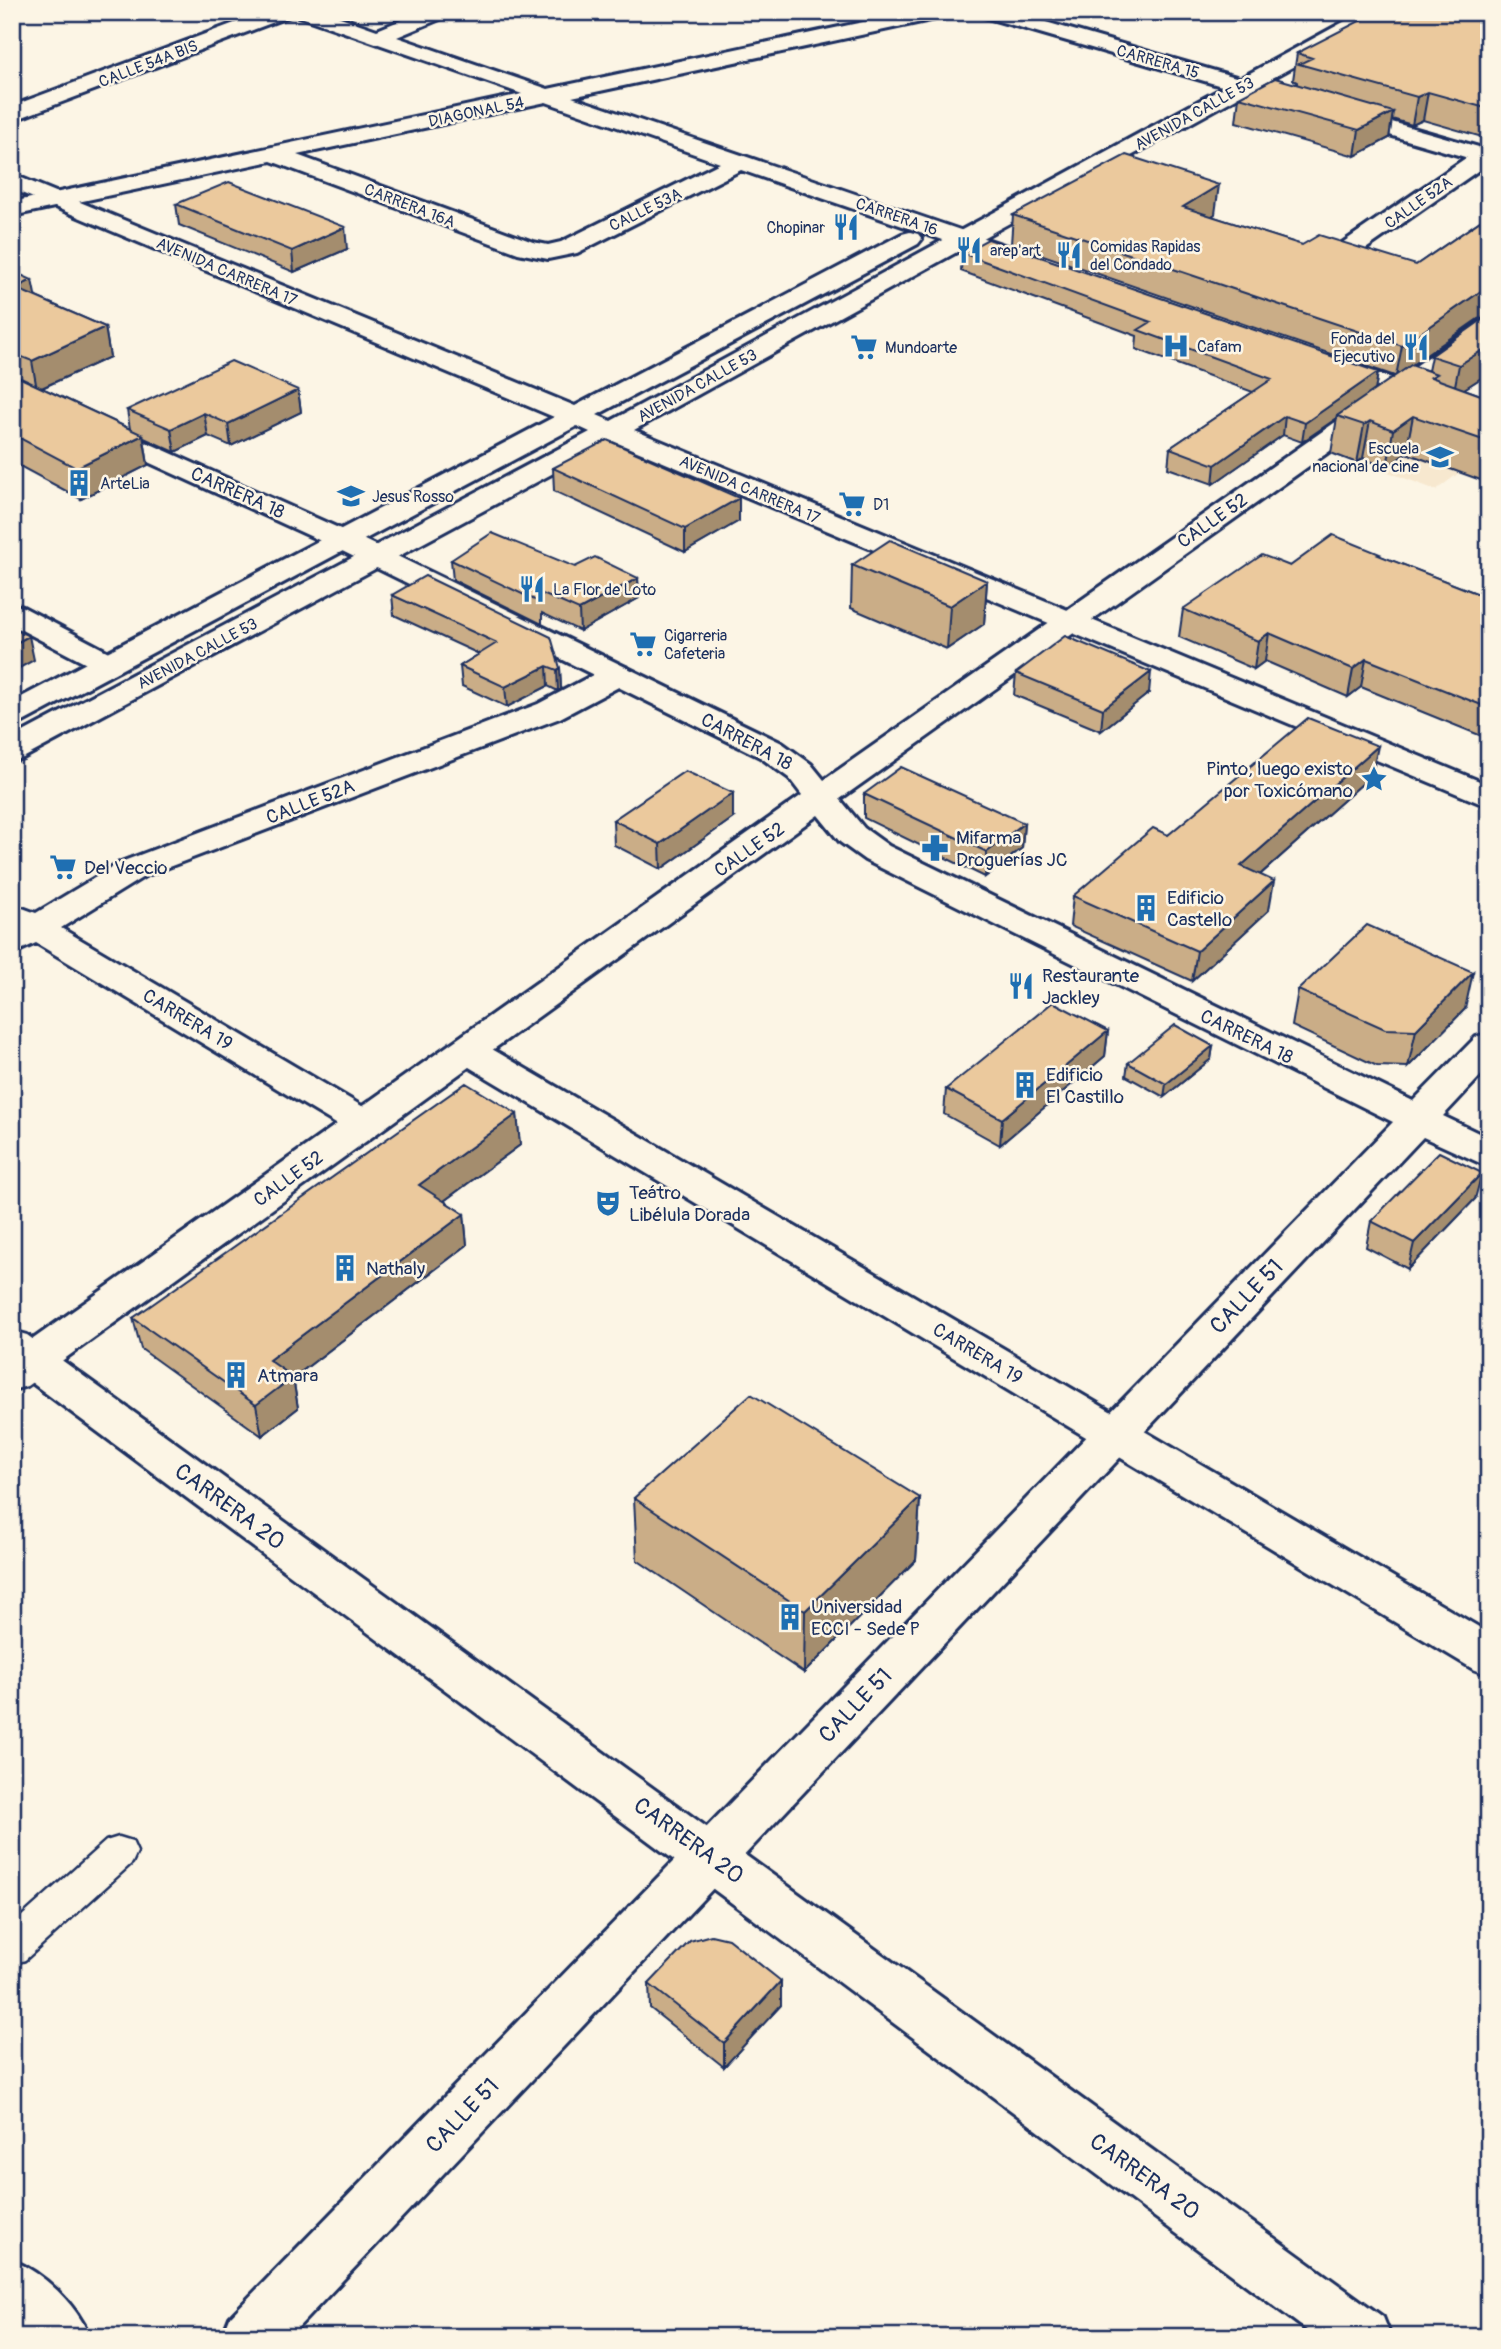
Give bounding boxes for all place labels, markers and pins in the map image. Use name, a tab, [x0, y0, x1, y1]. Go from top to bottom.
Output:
restaurant icon: Chopinar	[831, 212, 861, 242]
place label: Chopinar	[766, 218, 825, 238]
restaurant icon: arep'art	[954, 235, 984, 265]
place label: Comidas Rapidas del Condado	[1090, 237, 1200, 275]
restaurant icon: Comidas Rapidas del Condado	[1054, 240, 1084, 270]
place label: arep'art	[990, 241, 1042, 261]
place label: Fonda del Ejecutivo	[1330, 329, 1395, 367]
hospital icon: Cafam	[1161, 331, 1191, 361]
supermarket icon: Mundoarte	[849, 332, 879, 362]
restaurant icon: Fonda del Ejecutivo	[1401, 332, 1431, 362]
place label: Cafam	[1197, 337, 1242, 357]
place label: Mundoarte	[885, 338, 957, 358]
place label: Escuela nacional de cine	[1312, 439, 1419, 477]
school or university icon: Escuela nacional de cine	[1425, 442, 1455, 472]
building icon: ArteLia	[64, 468, 94, 498]
place label: ArteLia	[100, 474, 150, 494]
school or university icon: Jesus Rosso	[336, 481, 366, 511]
place label: Jesus Rosso	[372, 487, 454, 507]
supermarket icon: D1	[837, 489, 867, 519]
place label: D1	[873, 495, 889, 515]
restaurant icon: La Flor de Loto	[517, 574, 547, 604]
place label: La Flor de Loto	[553, 580, 657, 600]
place label: Cigarreria Cafeteria	[664, 626, 727, 664]
supermarket icon: Cigarreria Cafeteria	[628, 629, 658, 659]
place label: Pinto, luego existo por Toxicómano	[1206, 757, 1353, 803]
place icon: Pinto, luego existo por Toxicómano	[1359, 764, 1389, 794]
place label: Mifarma Droguerías JC	[956, 826, 1067, 872]
pharmacy icon: Mifarma Droguerías JC	[920, 833, 950, 863]
supermarket icon: Del Veccio	[48, 852, 78, 882]
place label: Del Veccio	[84, 856, 168, 880]
place label: Edificio Castello	[1167, 886, 1232, 932]
building icon: Edificio Castello	[1131, 893, 1161, 923]
place label: Restaurante Jackley	[1042, 964, 1140, 1010]
restaurant icon: Restaurante Jackley	[1006, 971, 1036, 1001]
place label: Edificio El Castillo	[1046, 1063, 1124, 1109]
building icon: Edificio El Castillo	[1010, 1070, 1040, 1100]
place label: Teátro Libélula Dorada	[629, 1181, 750, 1227]
theatre icon: Teátro Libélula Dorada	[593, 1188, 623, 1218]
building icon: Nathaly	[330, 1253, 360, 1283]
place label: Nathaly	[366, 1257, 425, 1281]
building icon: Atmara	[221, 1360, 251, 1390]
place label: Atmara	[257, 1364, 318, 1388]
place label: Universidad ECCI - Sede P	[811, 1595, 920, 1641]
building icon: Universidad ECCI - Sede P	[775, 1602, 805, 1632]

